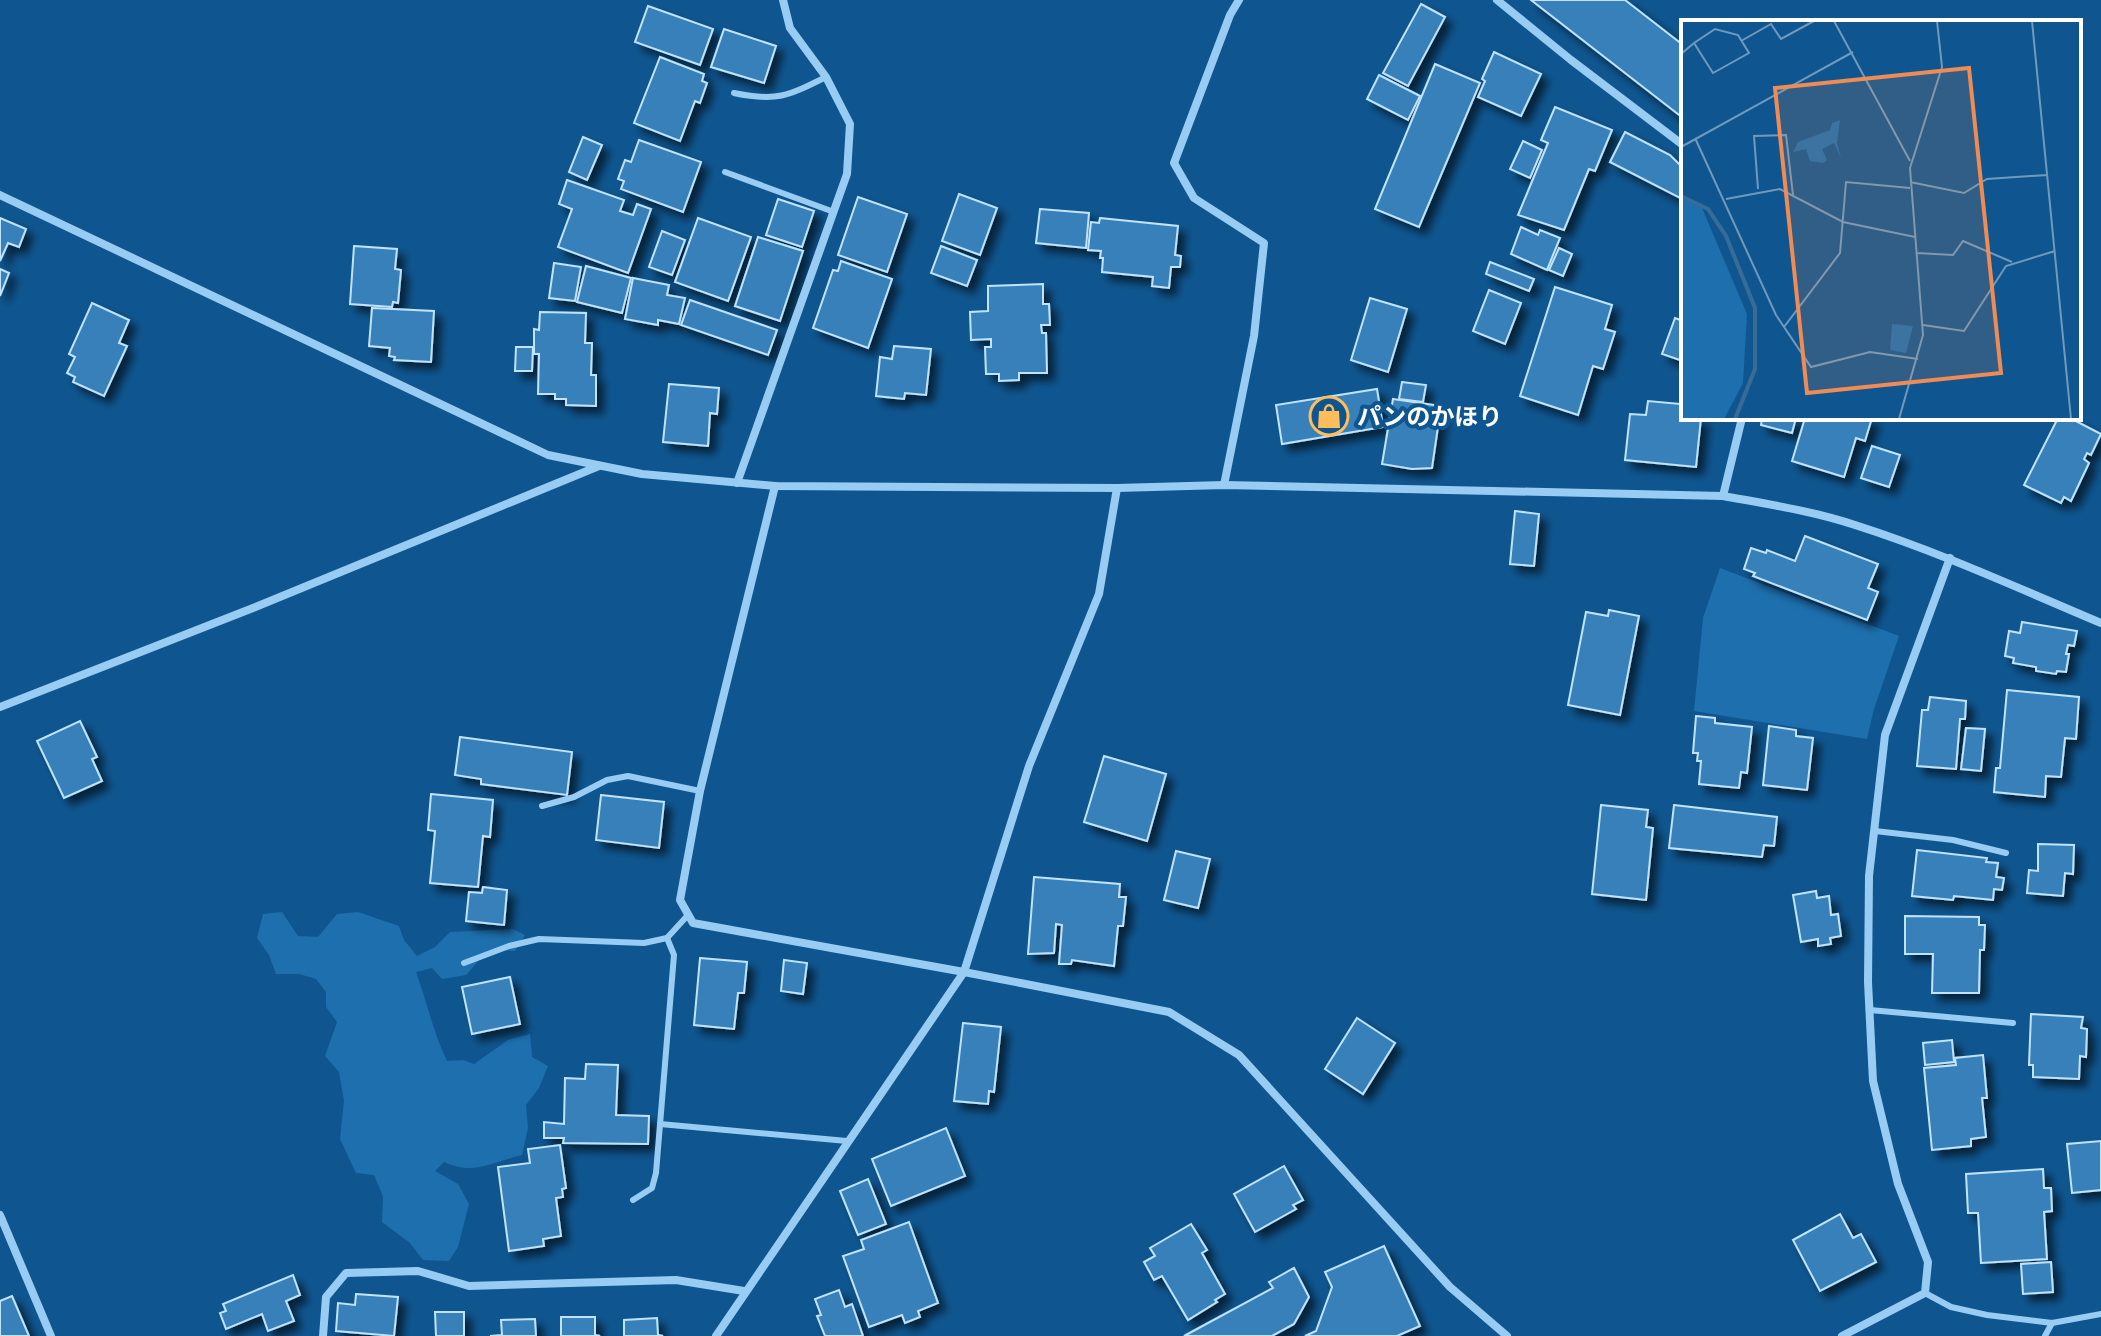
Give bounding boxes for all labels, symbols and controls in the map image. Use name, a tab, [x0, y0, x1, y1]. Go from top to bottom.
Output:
inset map	[1681, 20, 2081, 420]
shop icon: パンのかほり	[1308, 395, 1350, 437]
place label: パンのかほり	[1357, 401, 1502, 431]

